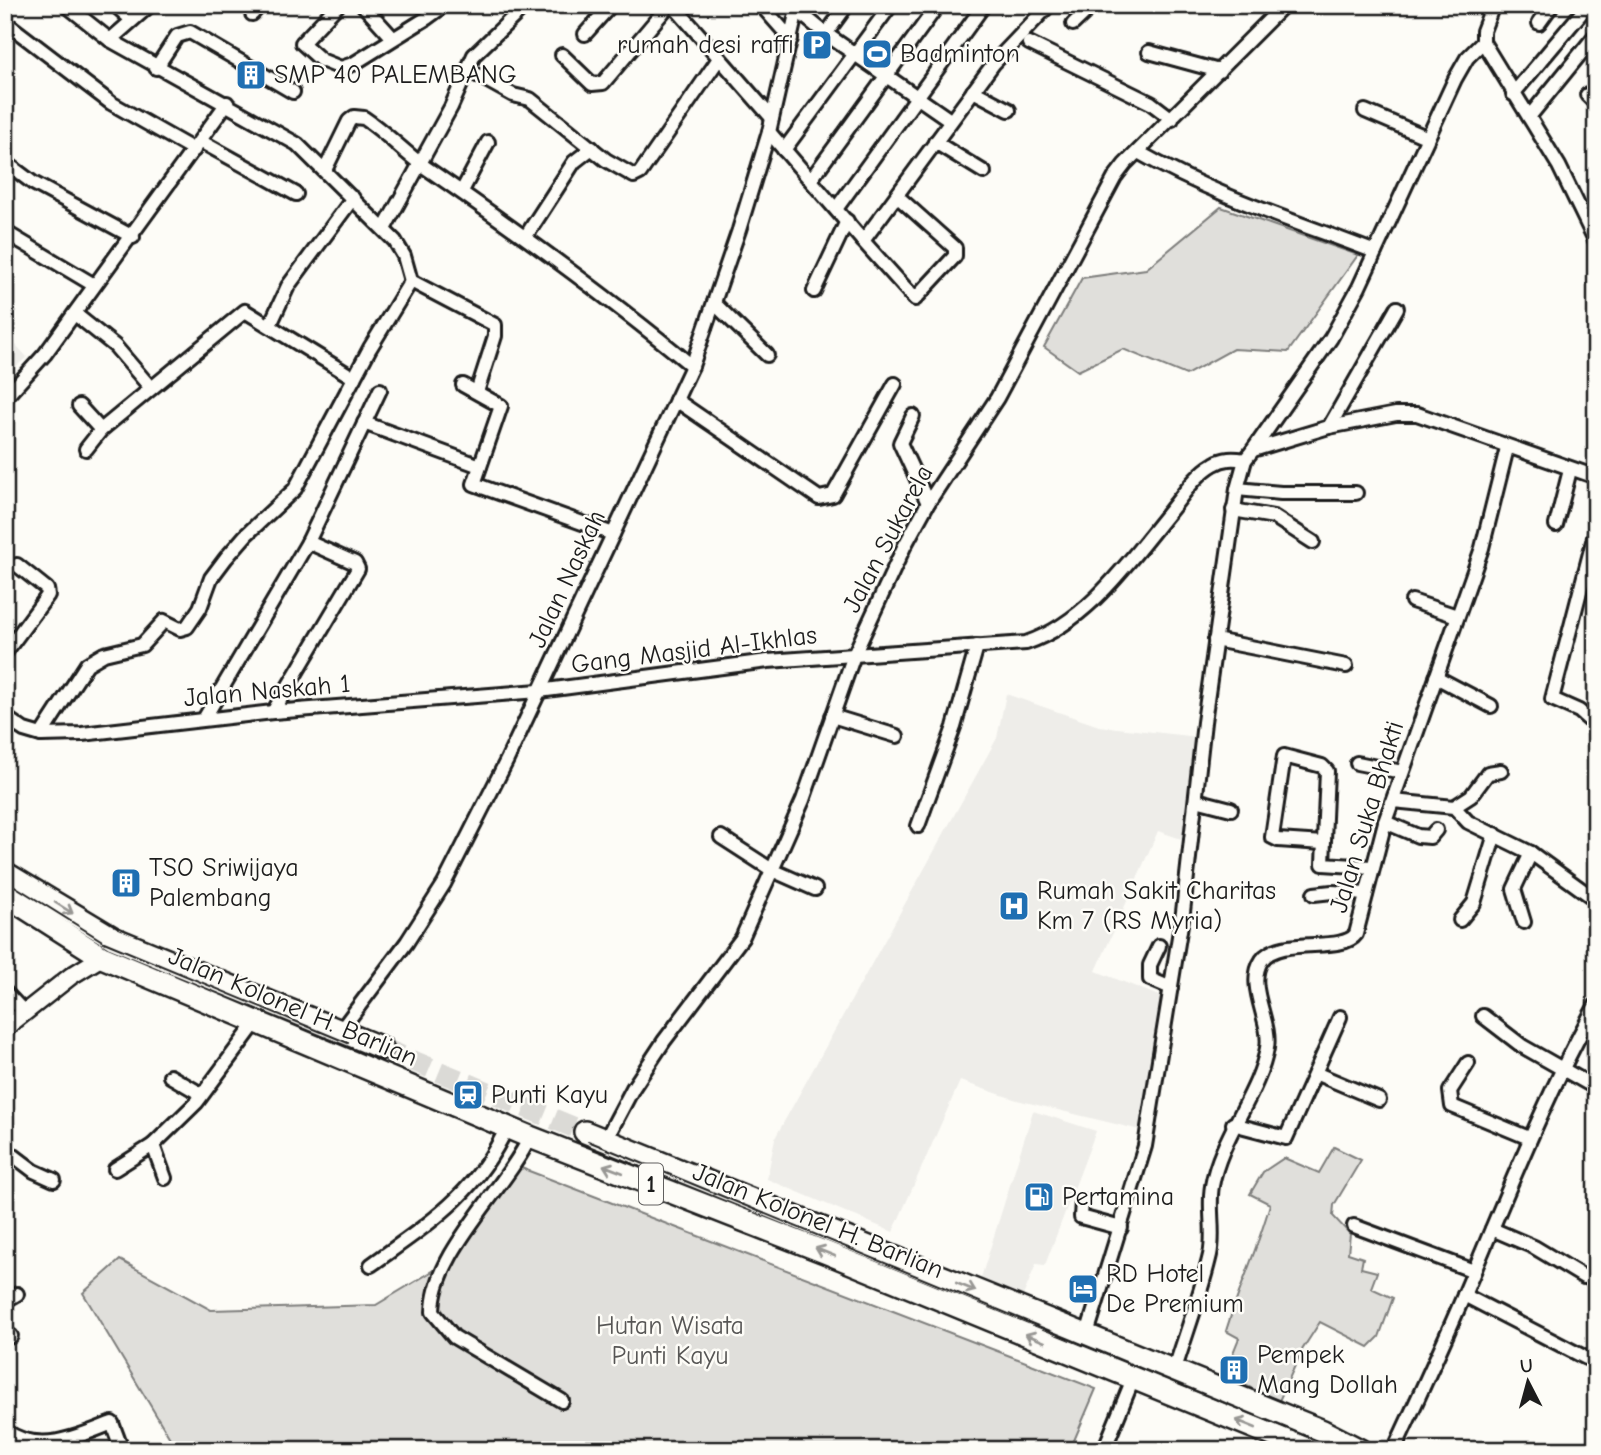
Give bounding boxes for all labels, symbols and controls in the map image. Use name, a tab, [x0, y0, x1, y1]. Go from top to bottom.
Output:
parking icon: rumah desi raffi	[800, 28, 834, 62]
place label: rumah desi raffi	[617, 30, 794, 60]
sports icon: Badminton	[860, 37, 894, 71]
place label: Badminton	[900, 39, 1020, 69]
building icon: SMP 40 PALEMBANG	[234, 58, 268, 92]
place label: SMP 40 PALEMBANG	[274, 60, 517, 90]
street label: Jalan Sukarela	[837, 460, 939, 618]
street label: Jalan Naskah	[522, 506, 612, 652]
street label: Gang Masjid Al-Ikhlas	[569, 620, 819, 680]
street label: Jalan Naskah 1	[182, 669, 352, 713]
street label: Jalan Suka Bhakti	[1324, 718, 1410, 916]
place label: TSO Sriwijaya Palembang	[149, 853, 299, 913]
building icon: TSO Sriwijaya Palembang	[109, 866, 143, 900]
place label: Rumah Sakit Charitas Km 7 (RS Myria)	[1037, 876, 1276, 936]
hospital icon: Rumah Sakit Charitas Km 7 (RS Myria)	[997, 889, 1031, 923]
one-way arrow	[54, 900, 73, 915]
street label: Jalan Kolonel H. Barlian	[164, 941, 422, 1073]
station icon: Punti Kayu	[451, 1078, 485, 1112]
place label: Punti Kayu	[491, 1080, 608, 1110]
street label: Jalan Kolonel H. Barlian	[688, 1157, 948, 1285]
one-way arrow	[602, 1162, 624, 1175]
road number: 1	[639, 1164, 663, 1204]
fuel station icon: Pertamina	[1022, 1180, 1056, 1214]
place label: Pertamina	[1062, 1182, 1174, 1212]
one-way arrow	[814, 1245, 836, 1258]
place label: RD Hotel De Premium	[1106, 1259, 1244, 1319]
hotel icon: RD Hotel De Premium	[1066, 1272, 1100, 1306]
one-way arrow	[955, 1282, 977, 1295]
park label: Hutan Wisata Punti Kayu	[596, 1311, 744, 1371]
one-way arrow	[1025, 1331, 1046, 1344]
place label: Pempek Mang Dollah	[1257, 1340, 1398, 1400]
north arrow	[1492, 1346, 1562, 1416]
building icon: Pempek Mang Dollah	[1217, 1353, 1251, 1387]
text: U	[1519, 1354, 1534, 1378]
one-way arrow	[1235, 1417, 1257, 1430]

